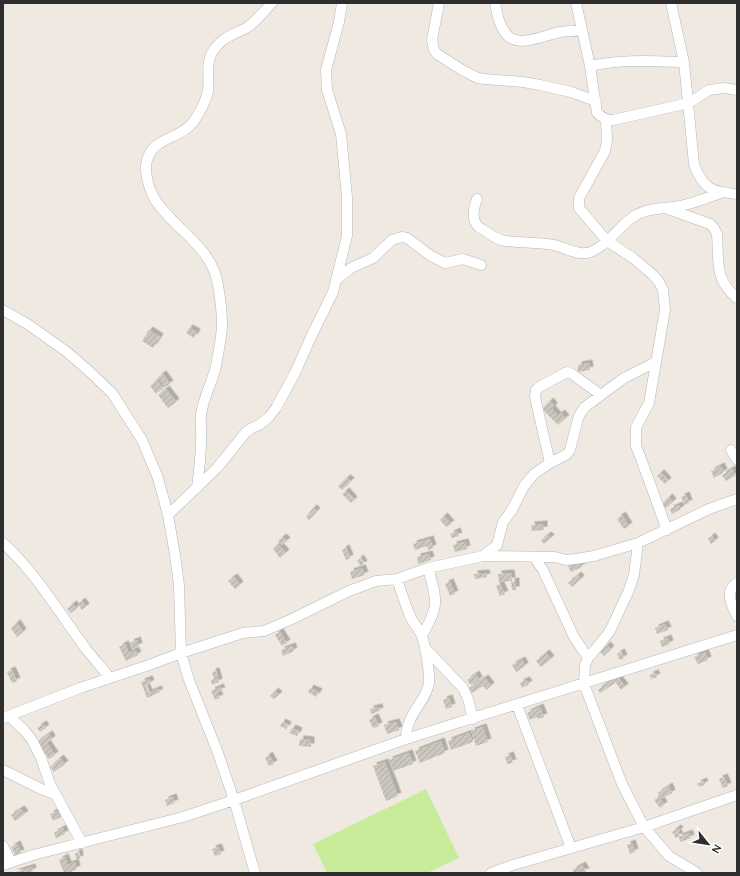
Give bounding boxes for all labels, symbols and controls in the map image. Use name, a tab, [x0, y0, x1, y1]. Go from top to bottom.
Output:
north arrow	[688, 824, 728, 864]
text: N	[709, 842, 725, 856]

